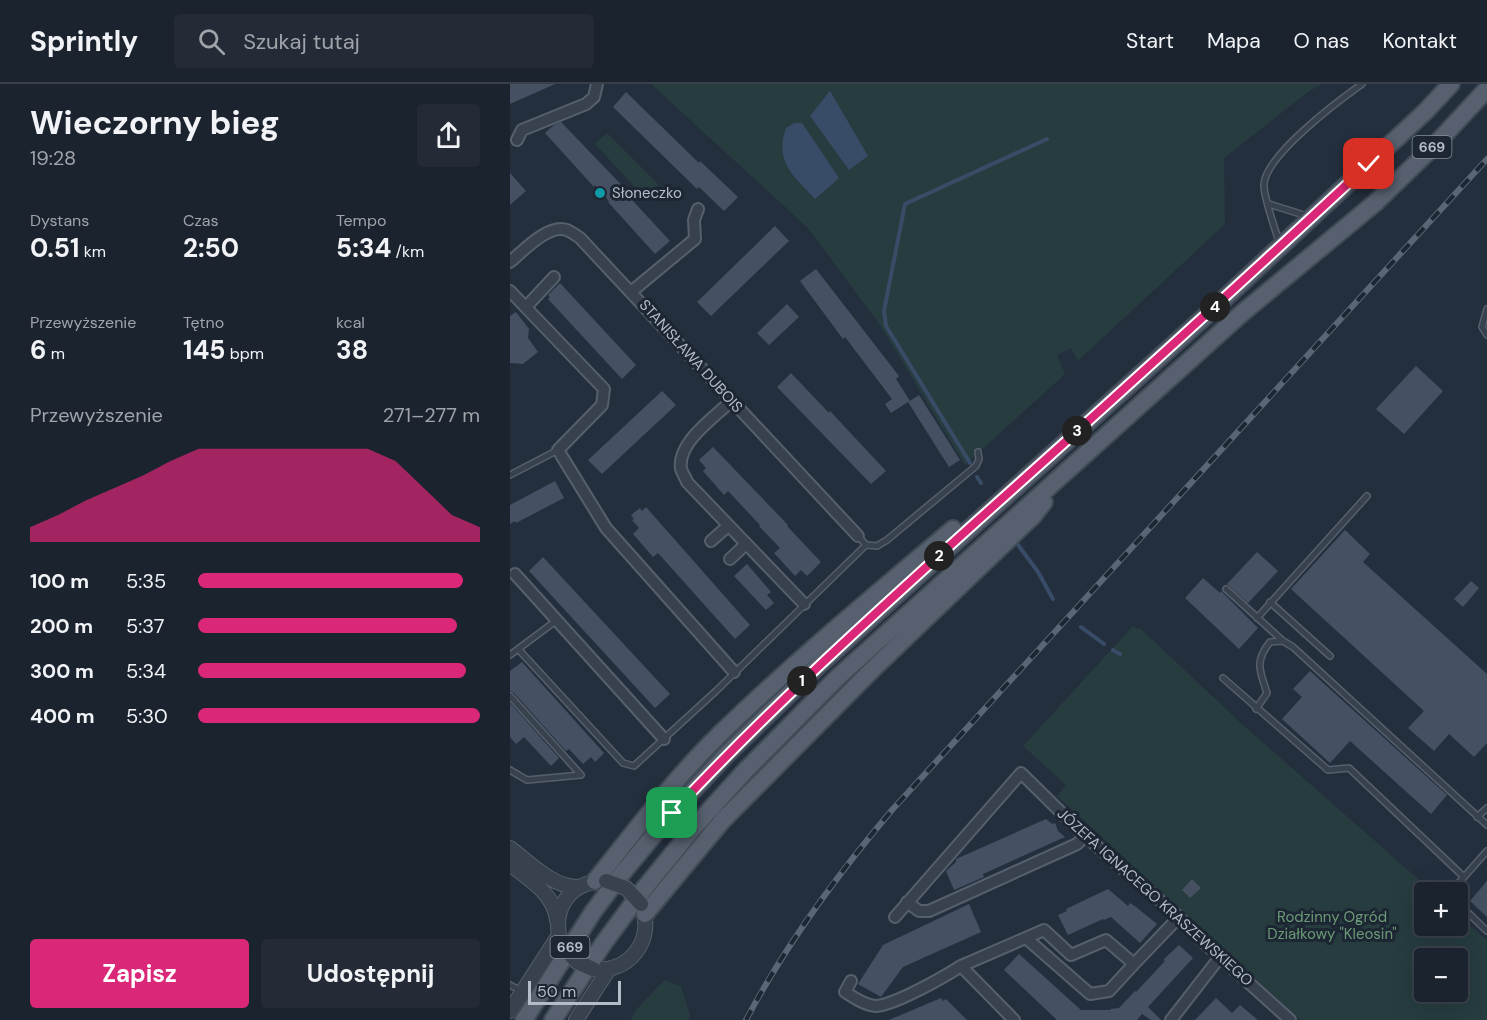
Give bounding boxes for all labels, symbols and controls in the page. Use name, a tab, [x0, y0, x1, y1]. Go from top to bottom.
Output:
search box	[174, 14, 594, 68]
text: Sprintly	[30, 23, 138, 60]
icon: search	[195, 25, 228, 58]
text: Szukaj tutaj	[243, 27, 360, 56]
text: Start	[1126, 27, 1174, 55]
text: Mapa	[1207, 27, 1261, 55]
text: O nas	[1294, 27, 1349, 55]
text: Kontakt	[1382, 27, 1457, 55]
text: Wieczorny bieg	[30, 101, 280, 144]
button: share	[417, 104, 480, 167]
road number: 669	[1412, 136, 1452, 158]
pin	[1343, 138, 1394, 189]
text: 19:28	[30, 145, 76, 171]
icon: check	[1352, 147, 1385, 180]
place label: Słoneczko	[612, 183, 682, 203]
marker: Słoneczko	[593, 186, 607, 200]
text: Dystans	[30, 210, 89, 231]
text: Czas	[183, 210, 219, 231]
text: Tempo	[336, 210, 386, 231]
text: 0.51	[30, 231, 79, 265]
text: 2:50	[183, 231, 239, 265]
text: 5:34	[336, 231, 391, 265]
text: km	[79, 241, 106, 262]
text: /km	[391, 241, 424, 262]
pin: 4	[1200, 292, 1230, 322]
street label: STANISŁAWA DUBOIS	[635, 295, 747, 417]
text: 4	[1210, 296, 1220, 317]
text: Przewyższenie	[30, 312, 136, 333]
text: Tętno	[183, 312, 224, 333]
text: kcal	[336, 312, 365, 333]
text: 6	[30, 333, 46, 367]
text: 145	[183, 333, 226, 367]
text: 38	[336, 333, 368, 367]
text: m	[46, 343, 65, 364]
text: bpm	[226, 343, 264, 364]
text: Przewyższenie	[30, 402, 163, 428]
text: 271–277 m	[383, 402, 480, 428]
pin: 3	[1062, 416, 1092, 446]
text: 3	[1072, 420, 1082, 441]
pin: 2	[924, 541, 954, 571]
text: 2	[934, 545, 944, 566]
text: 100 m	[30, 568, 89, 594]
text: 5:35	[126, 568, 166, 594]
text: 200 m	[30, 613, 93, 639]
text: 5:37	[126, 613, 164, 639]
text: 300 m	[30, 658, 94, 684]
text: 5:34	[126, 658, 166, 684]
pin: 1	[787, 666, 817, 696]
text: 1	[799, 670, 805, 691]
text: 400 m	[30, 703, 95, 729]
text: 5:30	[126, 703, 168, 729]
pin	[646, 787, 697, 838]
icon: arrive	[655, 796, 688, 829]
street label: JÓZEFA IGNACEGO KRASZEWSKIEGO	[1053, 804, 1257, 990]
map controls	[1414, 882, 1468, 1002]
button: +	[1414, 882, 1468, 936]
park label: Rodzinny Ogród Działkowy "Kleosin"	[1267, 907, 1397, 944]
road number: 669	[550, 936, 590, 958]
button: Zapisz	[30, 939, 249, 1008]
button: Udostępnij	[261, 939, 480, 1008]
button: −	[1414, 948, 1468, 1002]
scale bar	[528, 978, 621, 1006]
text: 50 m	[537, 981, 576, 1002]

